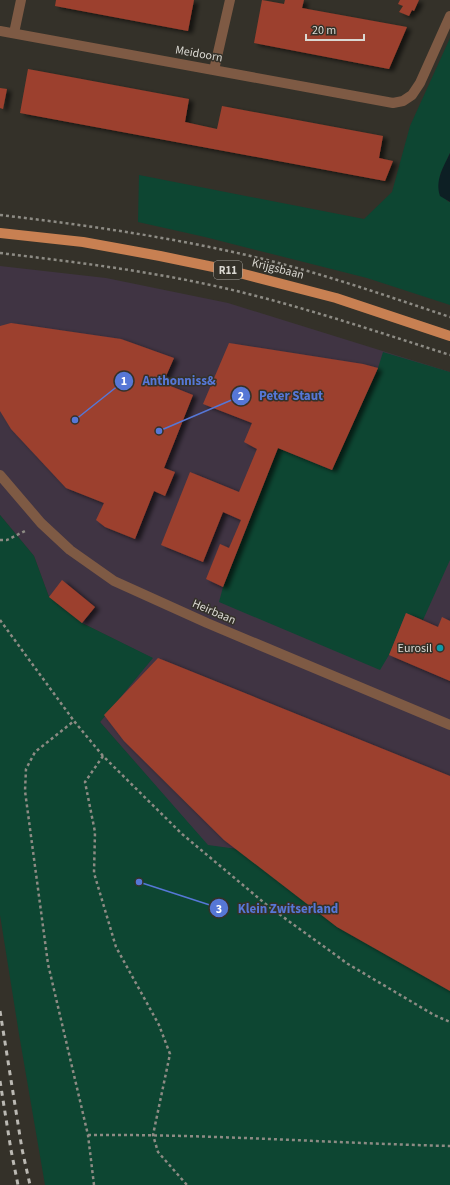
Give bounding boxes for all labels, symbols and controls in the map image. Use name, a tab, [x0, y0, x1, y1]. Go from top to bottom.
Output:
scale bar	[306, 16, 364, 42]
text: 20 m	[312, 22, 336, 39]
street label: Meidoorn	[174, 41, 224, 67]
street label: Krijgsbaan	[250, 254, 306, 284]
road number: R11	[214, 261, 242, 279]
callout: Anthonniss&	[114, 368, 223, 393]
text: Anthonniss&	[141, 372, 216, 390]
text: 1	[121, 373, 127, 390]
callout: Peter Staut	[231, 383, 331, 408]
text: Peter Staut	[259, 387, 323, 405]
text: 2	[238, 388, 244, 405]
street label: Heirbaan	[189, 595, 239, 629]
place label: Eurosil	[398, 640, 432, 657]
marker: Eurosil	[435, 643, 445, 653]
callout: Klein Zwitserland	[209, 896, 346, 921]
text: Klein Zwitserland	[238, 900, 338, 918]
text: 3	[216, 901, 222, 918]

